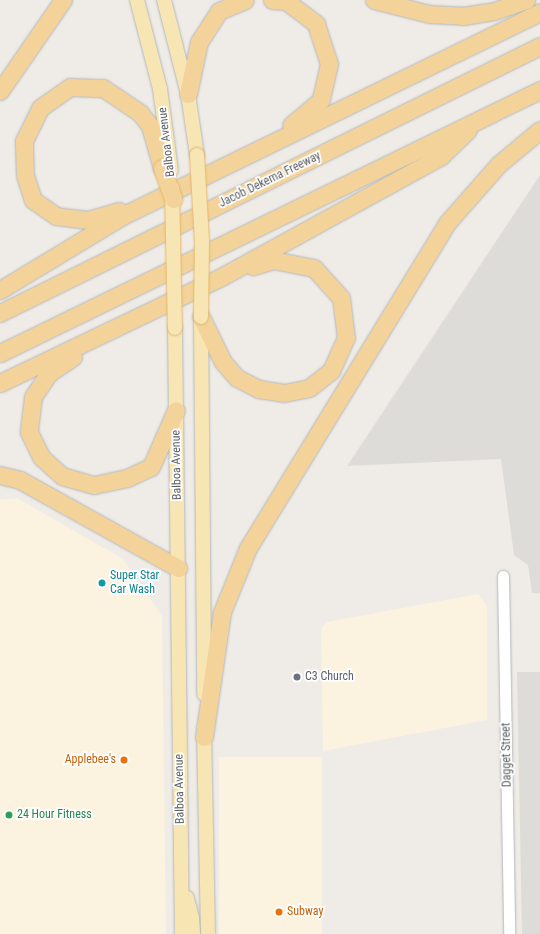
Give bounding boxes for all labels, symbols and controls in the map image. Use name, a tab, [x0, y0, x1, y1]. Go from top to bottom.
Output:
street label: Balboa Avenue	[156, 106, 178, 178]
street label: Jacob Dekema Freeway	[217, 149, 323, 211]
street label: Balboa Avenue	[169, 430, 185, 500]
place label: Super Star Car Wash	[110, 569, 159, 597]
marker: Super Star Car Wash	[97, 578, 107, 588]
place label: C3 Church	[305, 670, 354, 684]
marker: C3 Church	[292, 672, 302, 682]
street label: Dagget Street	[499, 723, 515, 787]
place label: Applebee's	[65, 753, 116, 767]
street label: Balboa Avenue	[172, 754, 188, 824]
marker: Applebee's	[119, 755, 129, 765]
place label: 24 Hour Fitness	[17, 808, 92, 822]
marker: 24 Hour Fitness	[4, 810, 14, 820]
place label: Subway	[287, 905, 323, 919]
marker: Subway	[274, 907, 284, 917]

